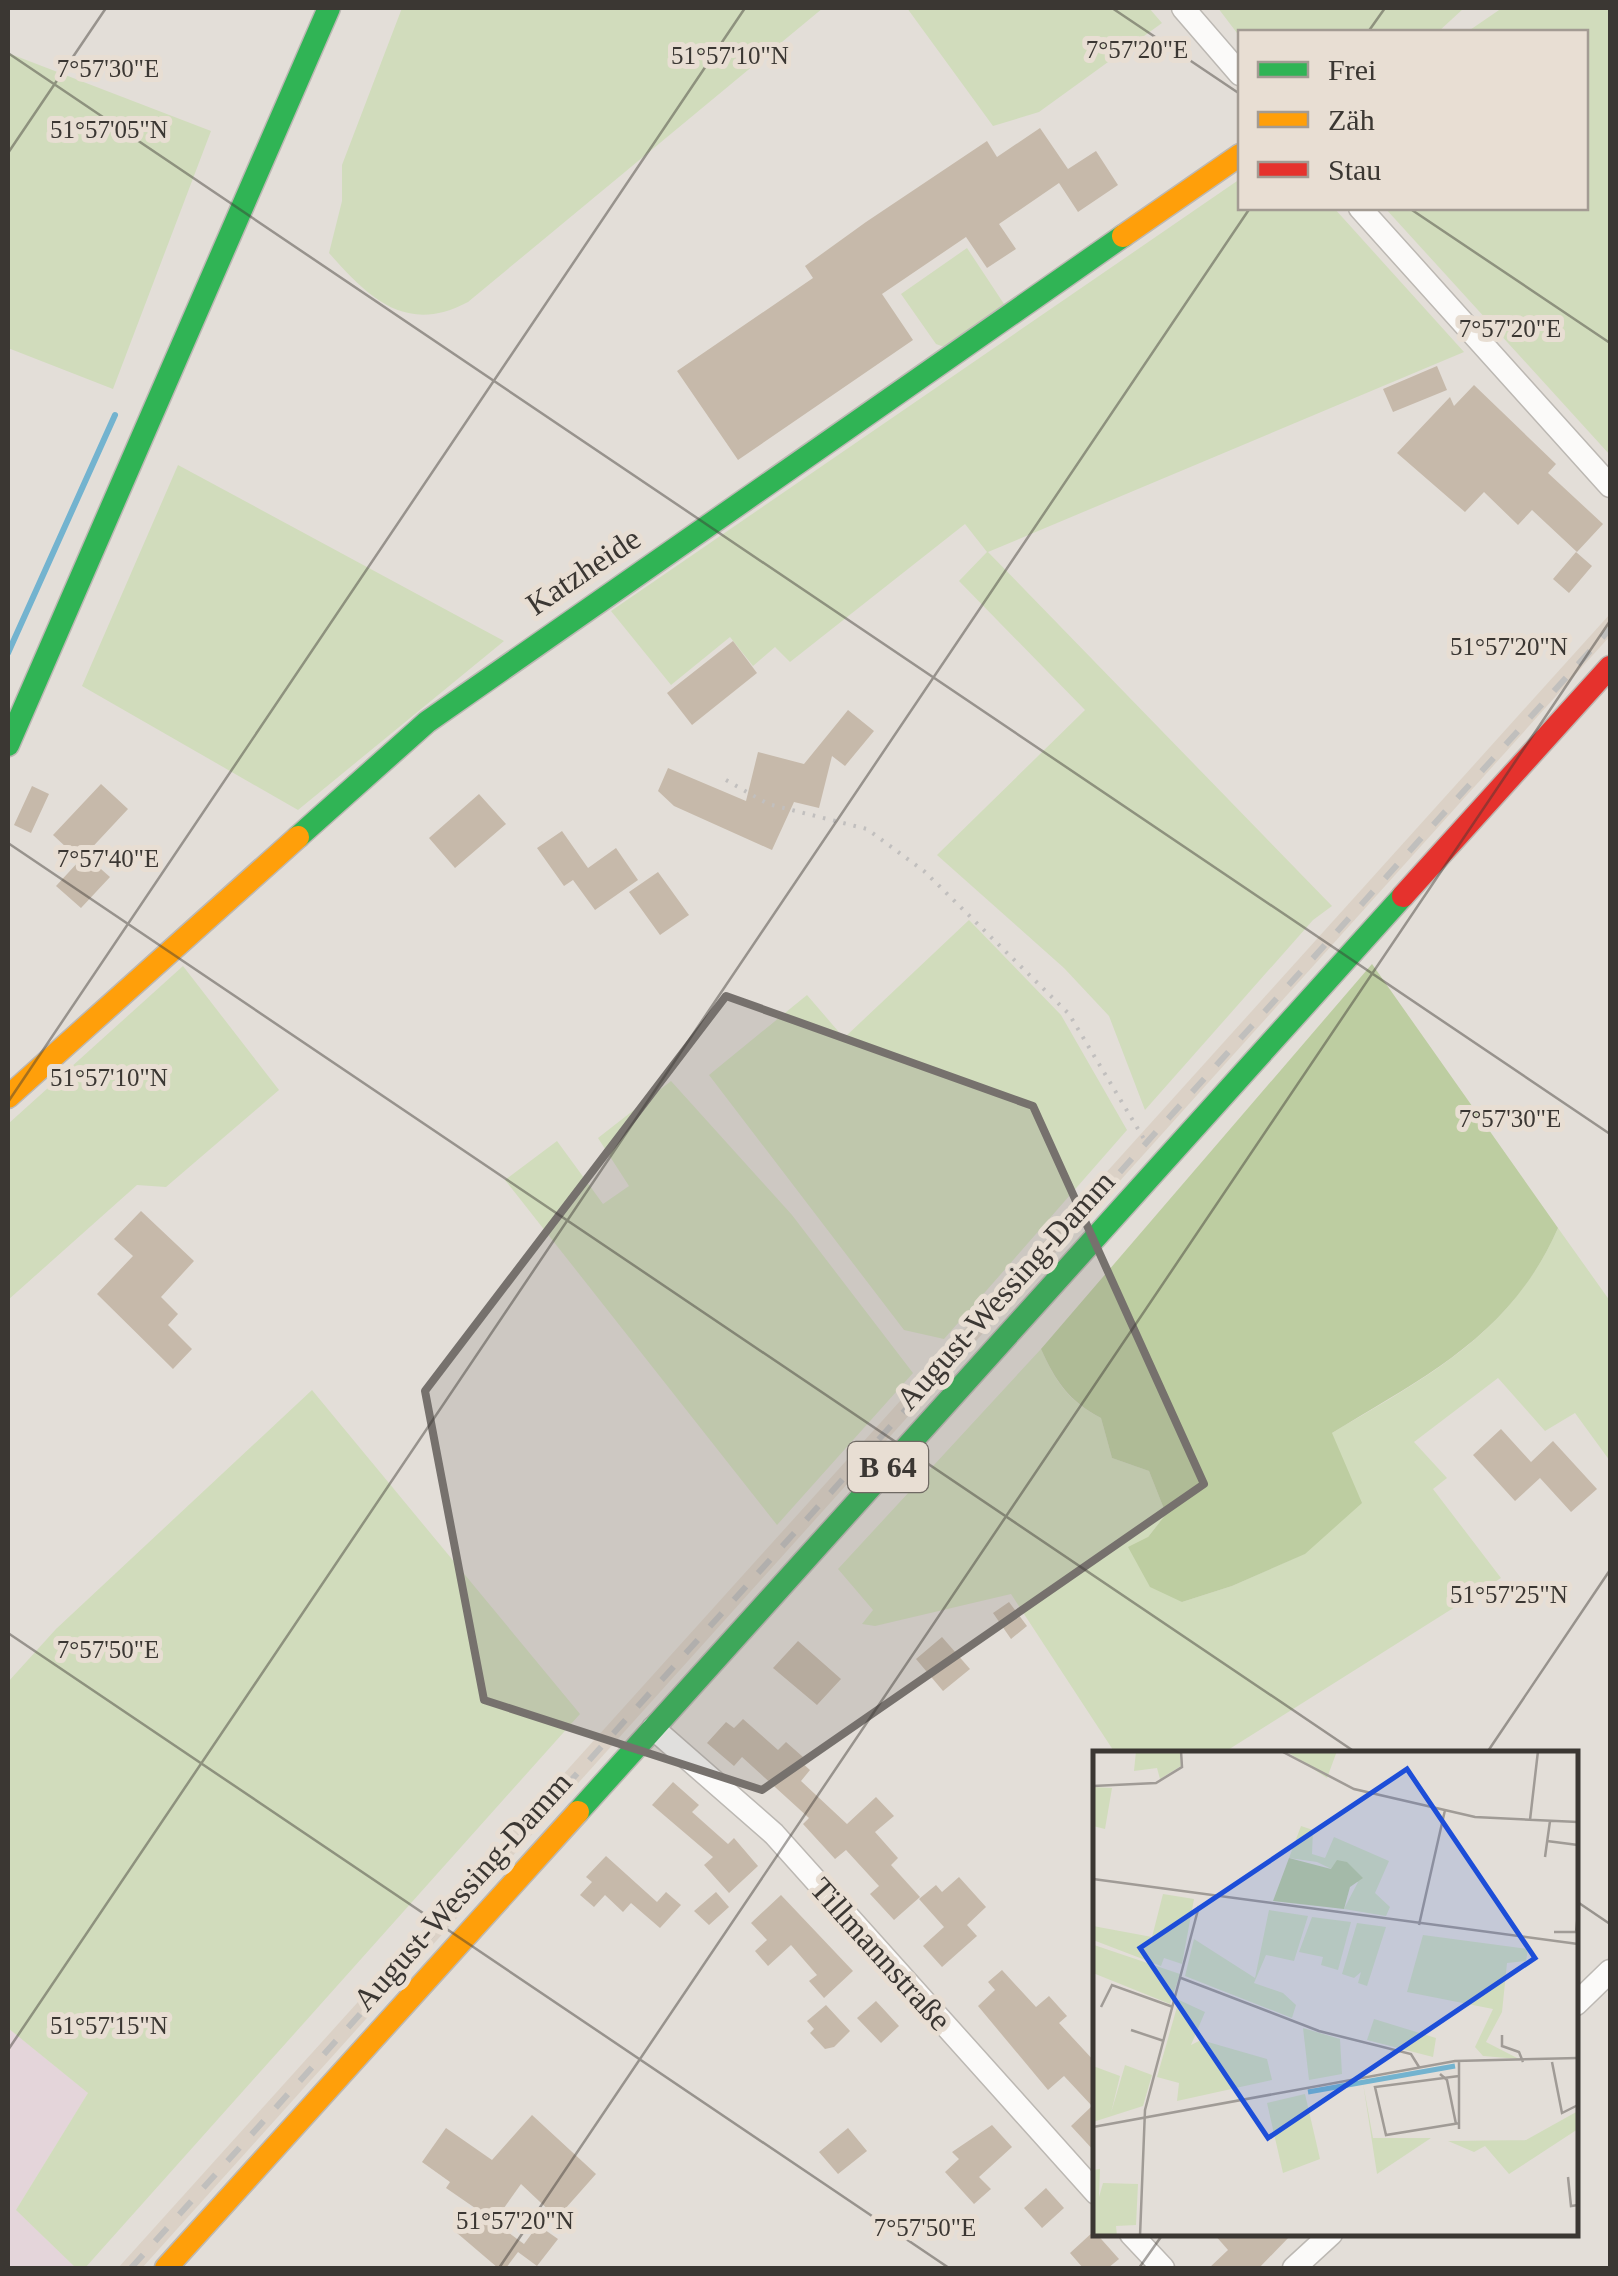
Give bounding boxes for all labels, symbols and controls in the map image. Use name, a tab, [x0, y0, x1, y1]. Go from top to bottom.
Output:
legend	[1238, 30, 1588, 210]
text: 7°57'20"E	[1086, 36, 1188, 63]
text: 51°57'10"N	[671, 42, 789, 69]
text: Frei	[1328, 53, 1376, 86]
text: 7°57'30"E	[57, 55, 159, 82]
text: Zäh	[1328, 103, 1375, 136]
text: 51°57'05"N	[50, 116, 168, 143]
text: Stau	[1328, 153, 1381, 186]
text: 7°57'20"E	[1459, 315, 1561, 342]
street label: Katzheide	[519, 520, 647, 622]
text: 51°57'20"N	[1450, 633, 1568, 660]
text: 7°57'40"E	[57, 845, 159, 872]
text: 51°57'10"N	[50, 1064, 168, 1091]
text: 7°57'30"E	[1459, 1105, 1561, 1132]
street label: August-Wessing-Damm	[888, 1163, 1122, 1417]
road number: B 64	[848, 1442, 928, 1492]
text: 51°57'25"N	[1450, 1581, 1568, 1608]
text: 7°57'50"E	[57, 1636, 159, 1663]
inset map	[1093, 1751, 1578, 2236]
street label: August-Wessing-Damm	[345, 1764, 579, 2018]
street label: Tillmannstraße	[803, 1870, 959, 2038]
text: 51°57'15"N	[50, 2012, 168, 2039]
text: 51°57'20"N	[456, 2207, 574, 2234]
text: 7°57'50"E	[874, 2214, 976, 2241]

